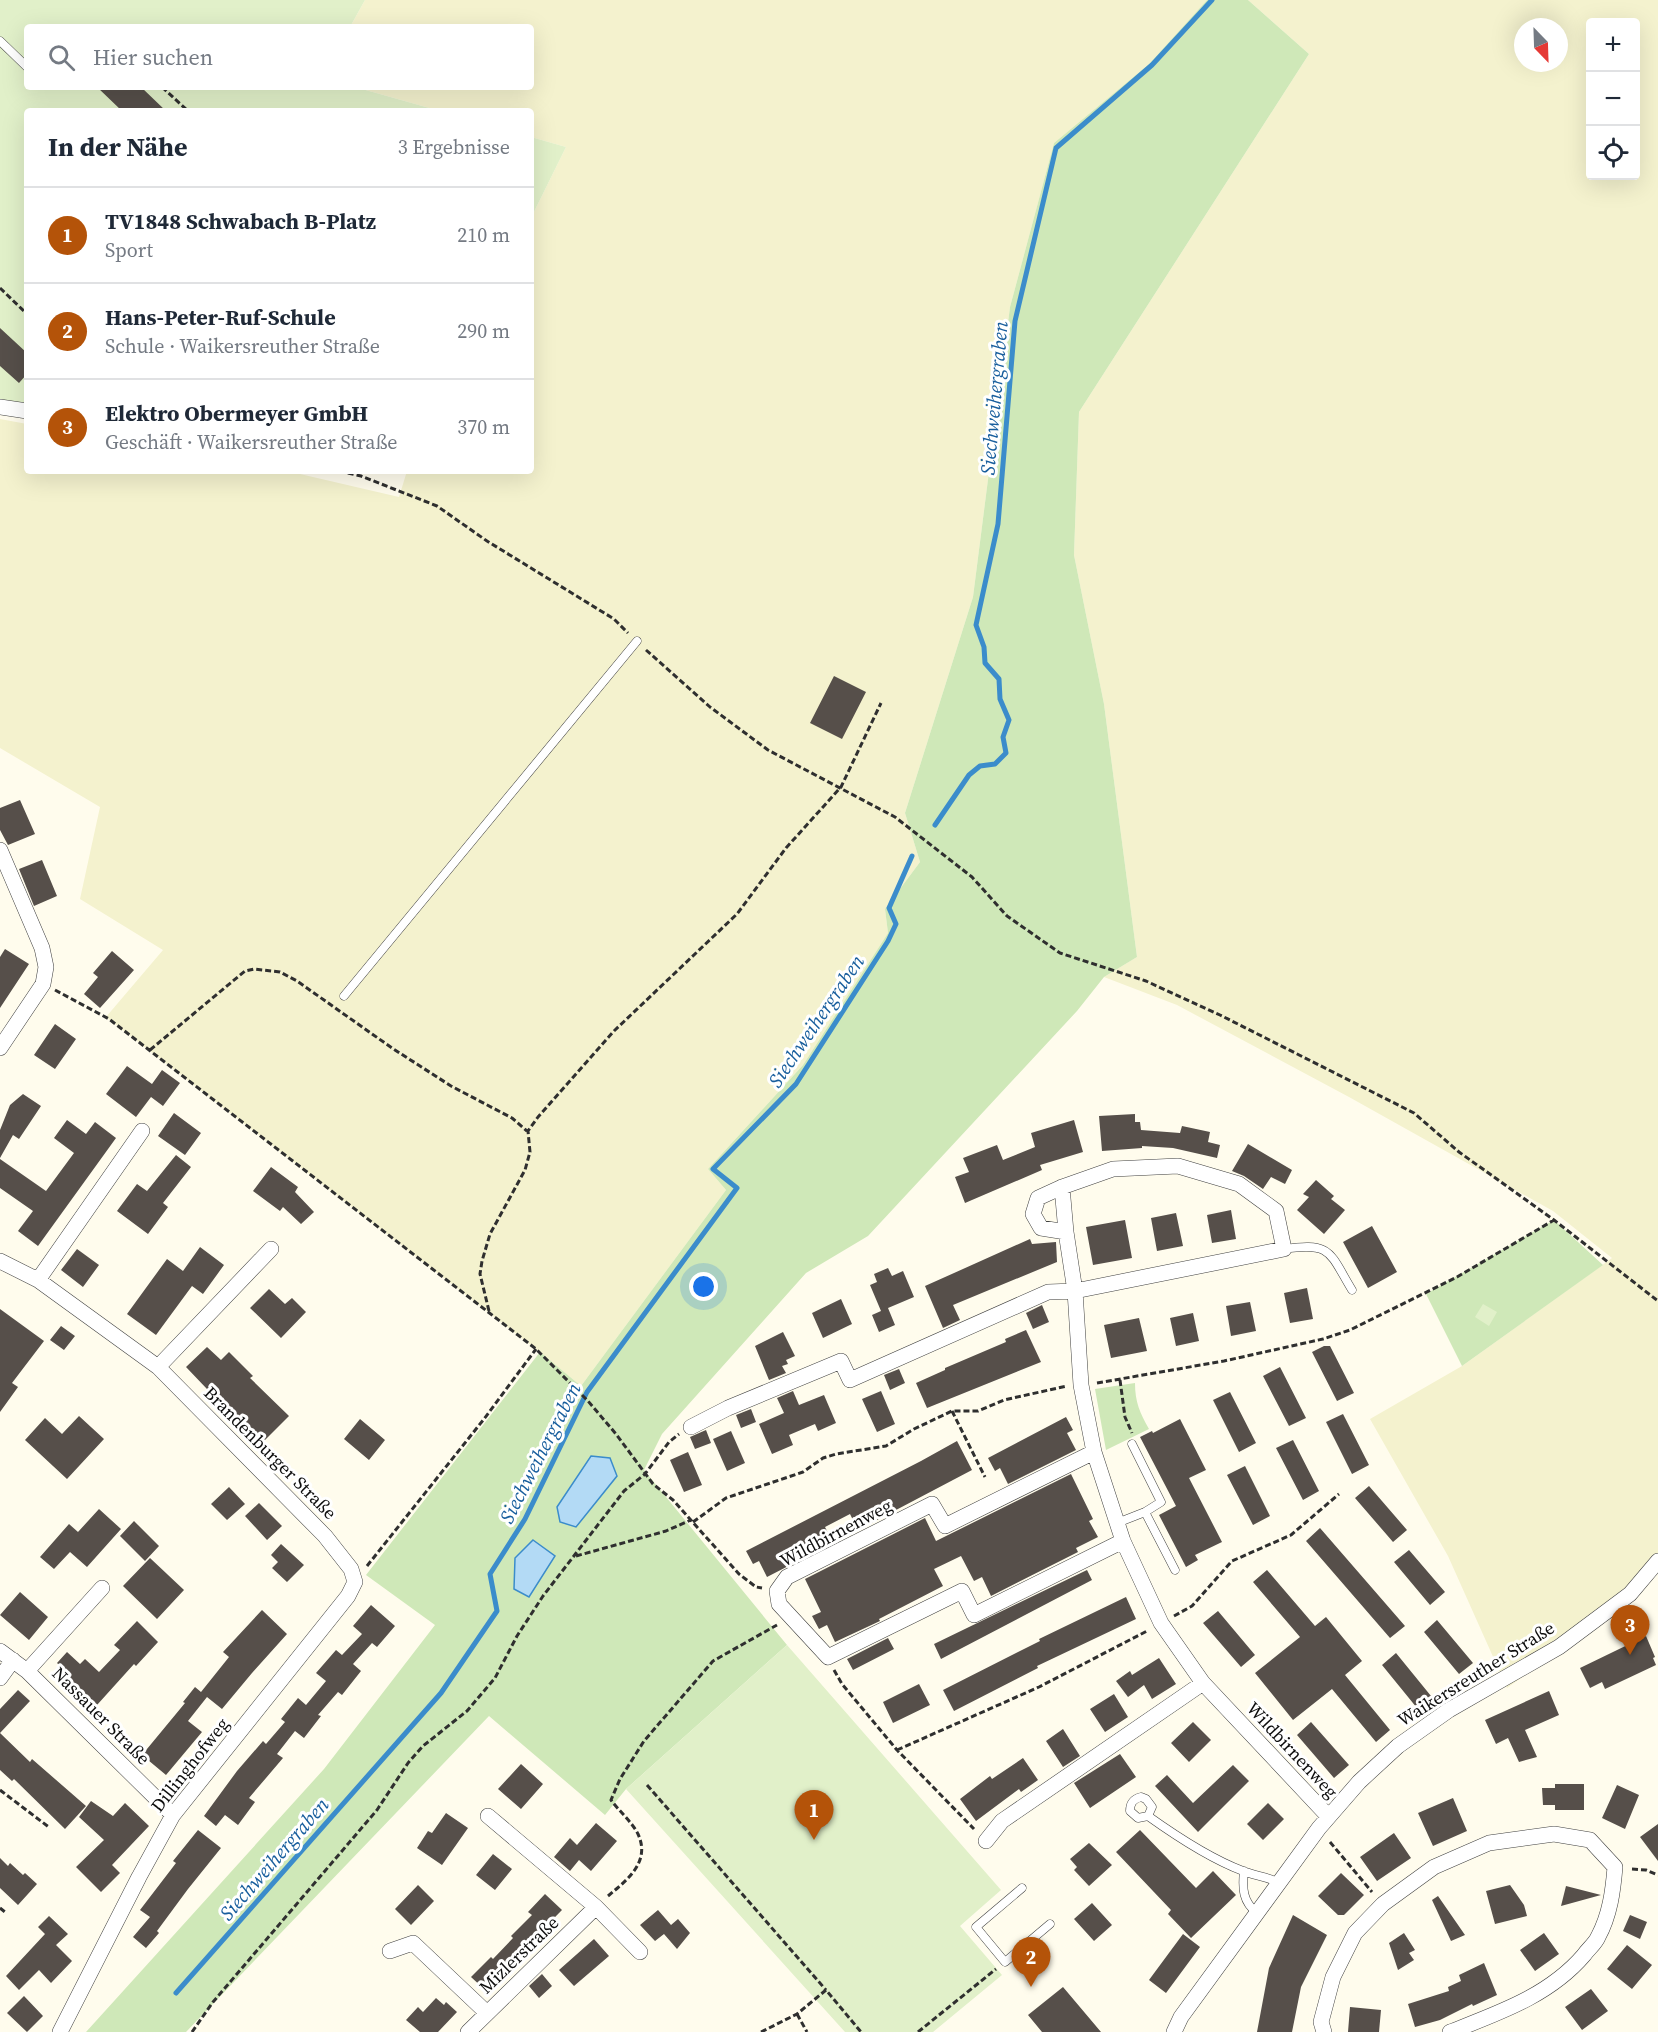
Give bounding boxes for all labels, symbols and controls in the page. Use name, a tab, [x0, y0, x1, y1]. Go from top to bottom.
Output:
north arrow	[1514, 18, 1568, 72]
map controls	[1586, 18, 1640, 180]
button: +	[1586, 18, 1640, 72]
search box	[24, 24, 534, 90]
icon: search	[45, 41, 78, 74]
text: Hier suchen	[93, 42, 213, 72]
button: −	[1586, 72, 1640, 126]
button: locate	[1586, 126, 1640, 180]
text: In der Nähe	[48, 129, 188, 165]
text: 3 Ergebnisse	[398, 133, 510, 161]
text: TV1848 Schwabach B-Platz	[105, 206, 376, 236]
text: 1	[62, 221, 73, 249]
text: 210 m	[457, 221, 510, 249]
text: Sport	[105, 236, 153, 264]
text: Hans-Peter-Ruf-Schule	[105, 302, 336, 332]
text: 2	[62, 317, 73, 345]
text: 290 m	[457, 317, 510, 345]
water label: Siechweihergraben	[973, 319, 1015, 476]
text: Schule · Waikersreuther Straße	[105, 332, 380, 360]
text: Elektro Obermeyer GmbH	[105, 398, 368, 428]
text: 3	[62, 413, 73, 441]
text: 370 m	[457, 413, 510, 441]
text: Geschäft · Waikersreuther Straße	[105, 428, 397, 456]
water label: Siechweihergraben	[761, 949, 871, 1093]
your location	[689, 1272, 718, 1301]
water label: Siechweihergraben	[492, 1377, 588, 1528]
street label: Brandenburger Straße	[198, 1381, 342, 1525]
street label: Wildbirnenweg	[775, 1493, 896, 1573]
pin: 3	[1610, 1606, 1650, 1655]
street label: Waikersreuther Straße	[1393, 1615, 1559, 1732]
street label: Nassauer Straße	[47, 1661, 156, 1770]
street label: Wildbirnenweg	[1241, 1696, 1344, 1803]
street label: Dillinghofweg	[145, 1712, 234, 1817]
pin: 1	[794, 1790, 834, 1840]
water label: Siechweihergraben	[213, 1791, 336, 1926]
street label: Mizlerstraße	[473, 1910, 564, 1999]
pin: 2	[1012, 1938, 1050, 1987]

